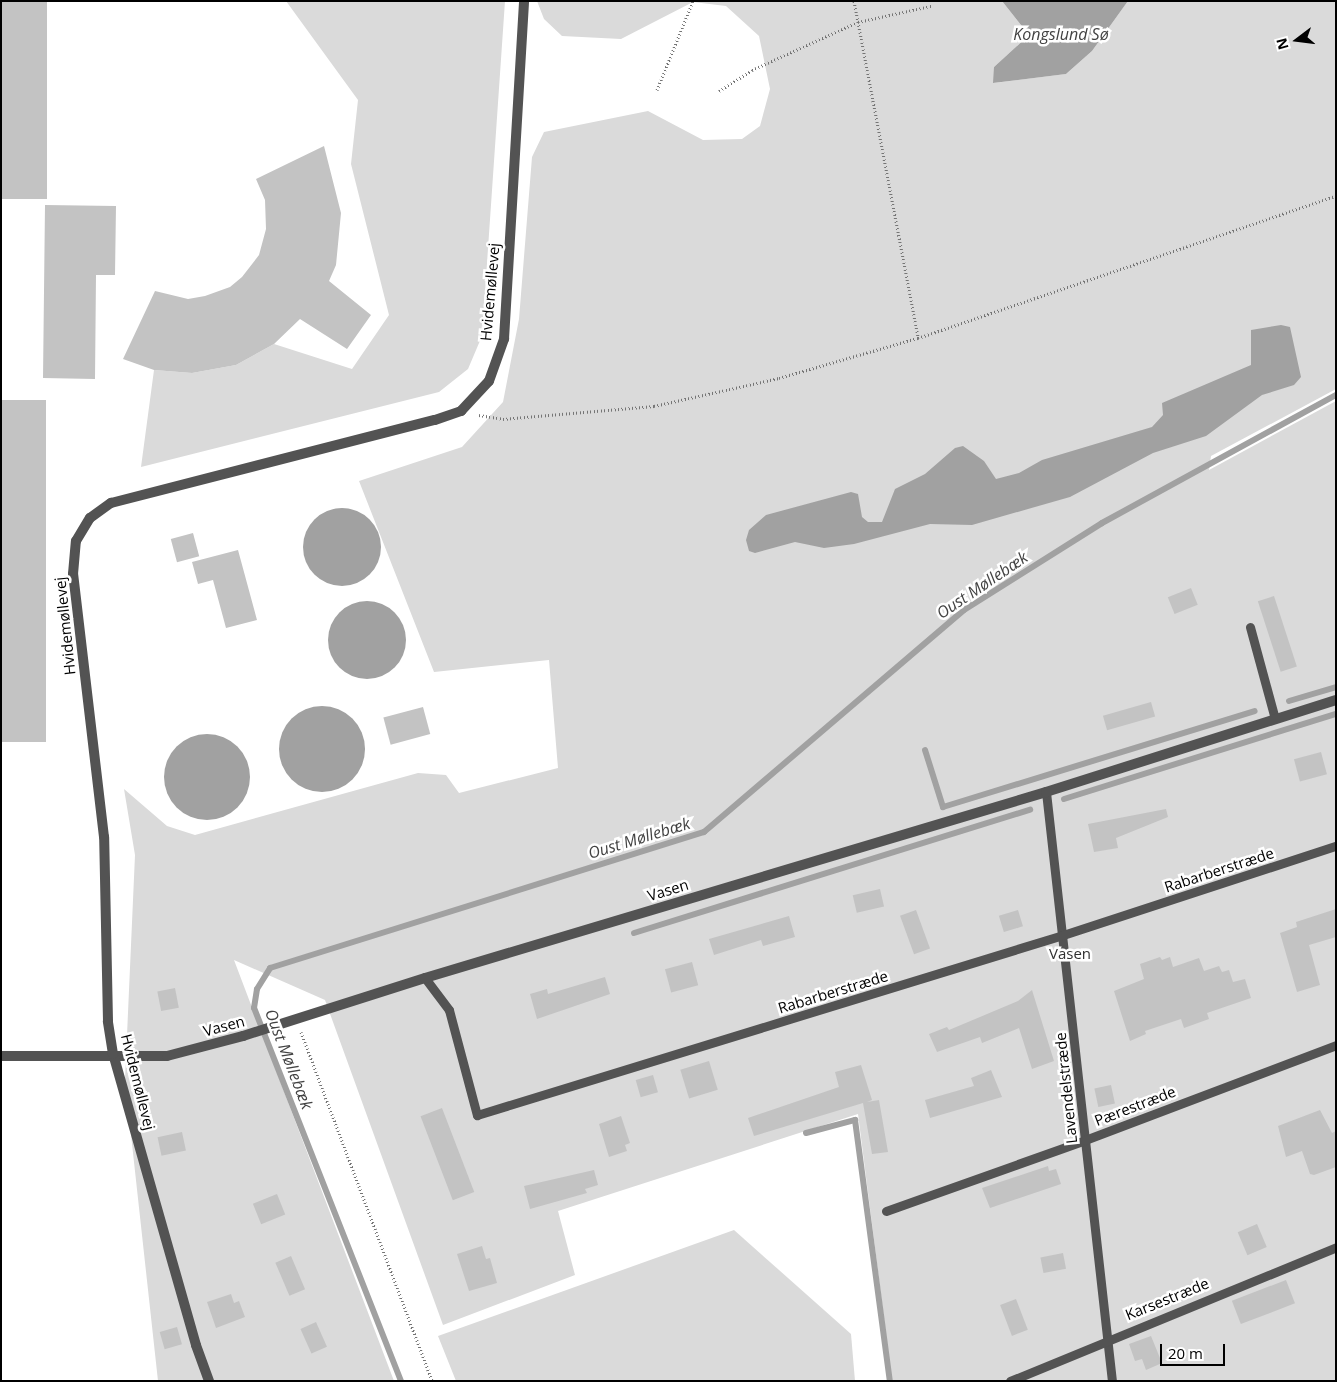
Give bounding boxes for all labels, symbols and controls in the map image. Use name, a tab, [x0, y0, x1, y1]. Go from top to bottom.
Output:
north arrow	[1272, 15, 1322, 65]
water label: Kongslund Sø	[1013, 24, 1109, 44]
text: N	[1271, 36, 1293, 52]
street label: Hvidemøllevej	[477, 242, 503, 342]
water label: Oust Møllebæk	[933, 547, 1031, 623]
street label: Hvidemøllevej	[51, 576, 79, 676]
water label: Oust Møllebæk	[586, 813, 692, 863]
street label: Rabarberstræde	[1162, 844, 1276, 896]
street label: Vasen	[645, 875, 691, 905]
park label: Vasen	[1049, 945, 1091, 963]
street label: Rabarberstræde	[776, 967, 890, 1017]
water label: Oust Møllebæk	[261, 1006, 317, 1112]
street label: Vasen	[201, 1012, 247, 1040]
street label: Lavendelstræde	[1051, 1031, 1081, 1145]
street label: Hvidemøllevej	[117, 1032, 159, 1132]
street label: Pærestræde	[1092, 1082, 1178, 1130]
street label: Karsestræde	[1123, 1274, 1211, 1324]
scale bar	[1162, 1334, 1227, 1366]
text: 20 m	[1168, 1343, 1203, 1363]

